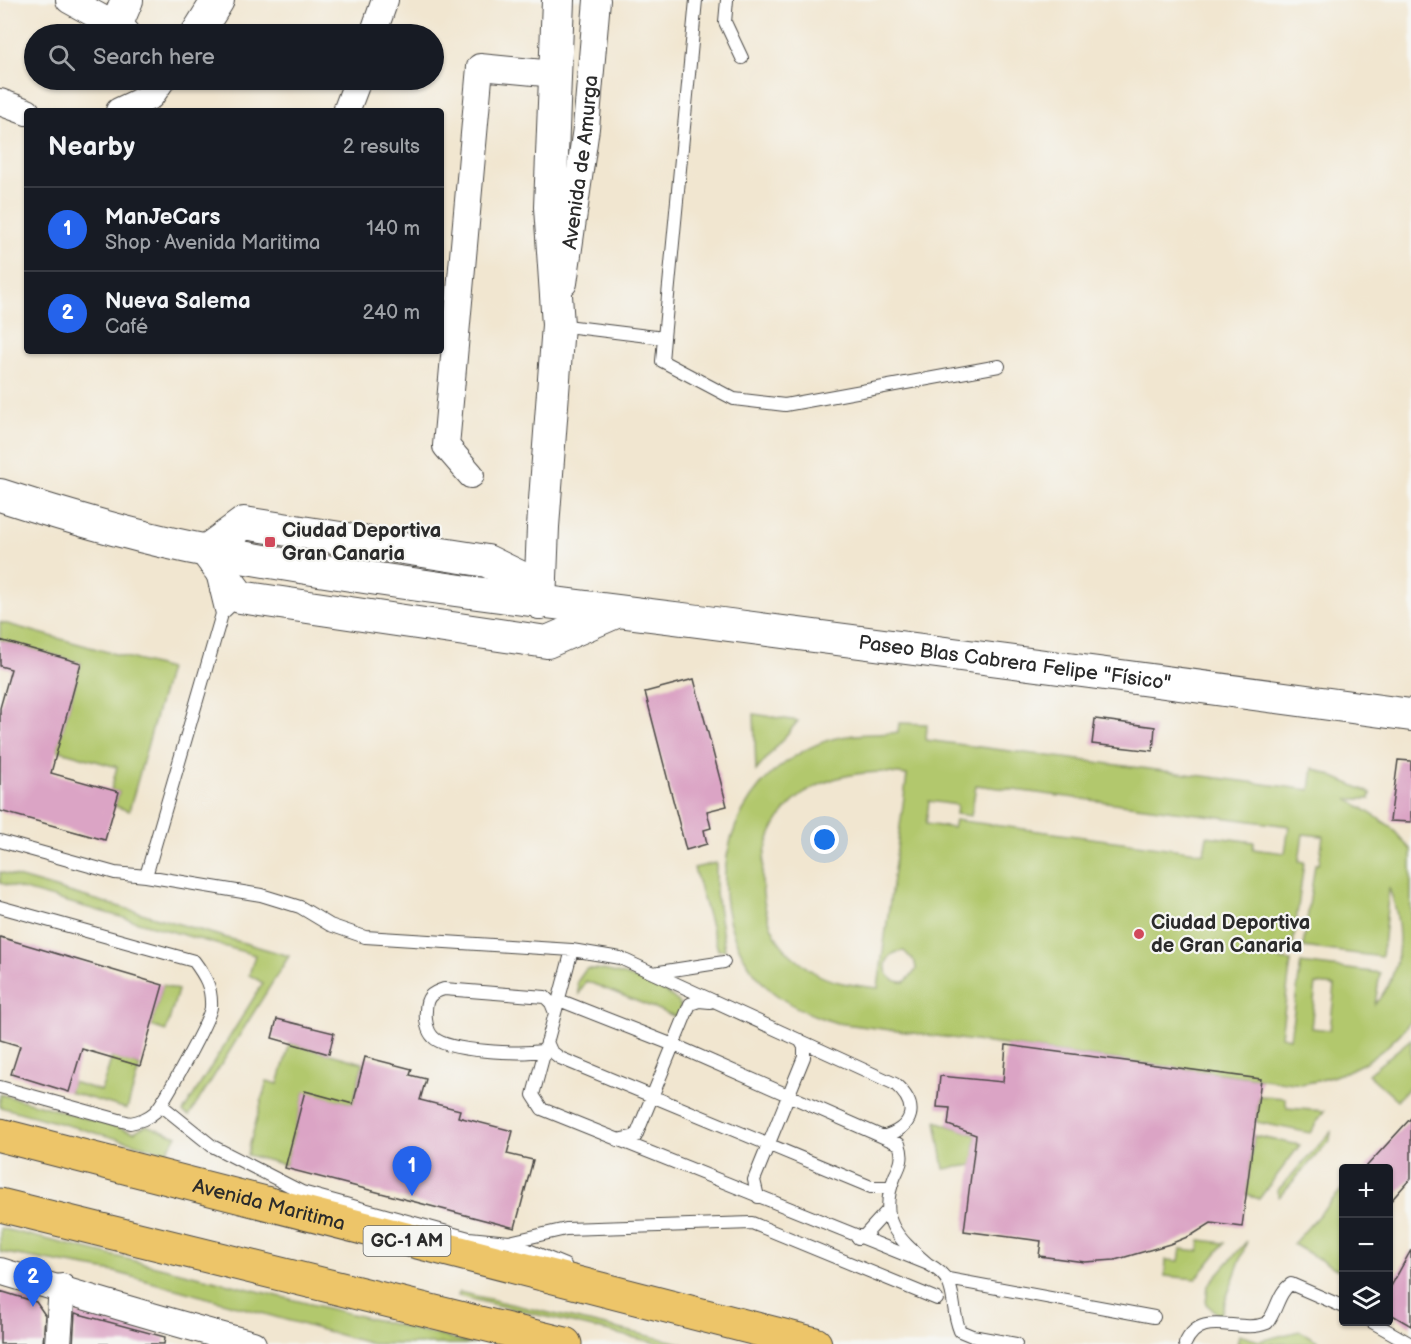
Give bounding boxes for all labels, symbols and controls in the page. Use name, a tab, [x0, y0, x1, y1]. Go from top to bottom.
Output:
search box	[24, 24, 444, 90]
icon: search	[45, 41, 78, 74]
text: Search here	[93, 44, 215, 71]
street label: Avenida de Amurga	[558, 74, 604, 251]
text: Nearby	[48, 132, 135, 163]
text: 2 results	[343, 135, 420, 159]
text: ManJeCars	[105, 204, 220, 231]
text: 1	[63, 217, 72, 241]
text: 140 m	[366, 217, 420, 241]
text: Shop · Avenida Maritima	[105, 231, 320, 255]
text: Nueva Salema	[105, 288, 251, 315]
text: 2	[62, 301, 73, 325]
text: 240 m	[363, 301, 420, 325]
text: Café	[105, 315, 148, 339]
place label: Ciudad Deportiva Gran Canaria	[282, 519, 441, 566]
marker: Ciudad Deportiva Gran Canaria	[263, 535, 277, 549]
street label: Paseo Blas Cabrera Felipe "Físico"	[857, 631, 1172, 696]
your location	[810, 825, 839, 854]
place label: Ciudad Deportiva de Gran Canaria	[1151, 911, 1310, 958]
marker: Ciudad Deportiva de Gran Canaria	[1132, 927, 1146, 941]
pin: 1	[392, 1146, 432, 1196]
map controls	[1339, 1164, 1393, 1326]
button: +	[1339, 1164, 1393, 1218]
street label: Avenida Maritima	[190, 1174, 348, 1236]
button: −	[1339, 1218, 1393, 1272]
road number: GC-1 AM	[364, 1226, 450, 1256]
pin: 2	[14, 1258, 52, 1307]
button: layers	[1339, 1272, 1393, 1326]

